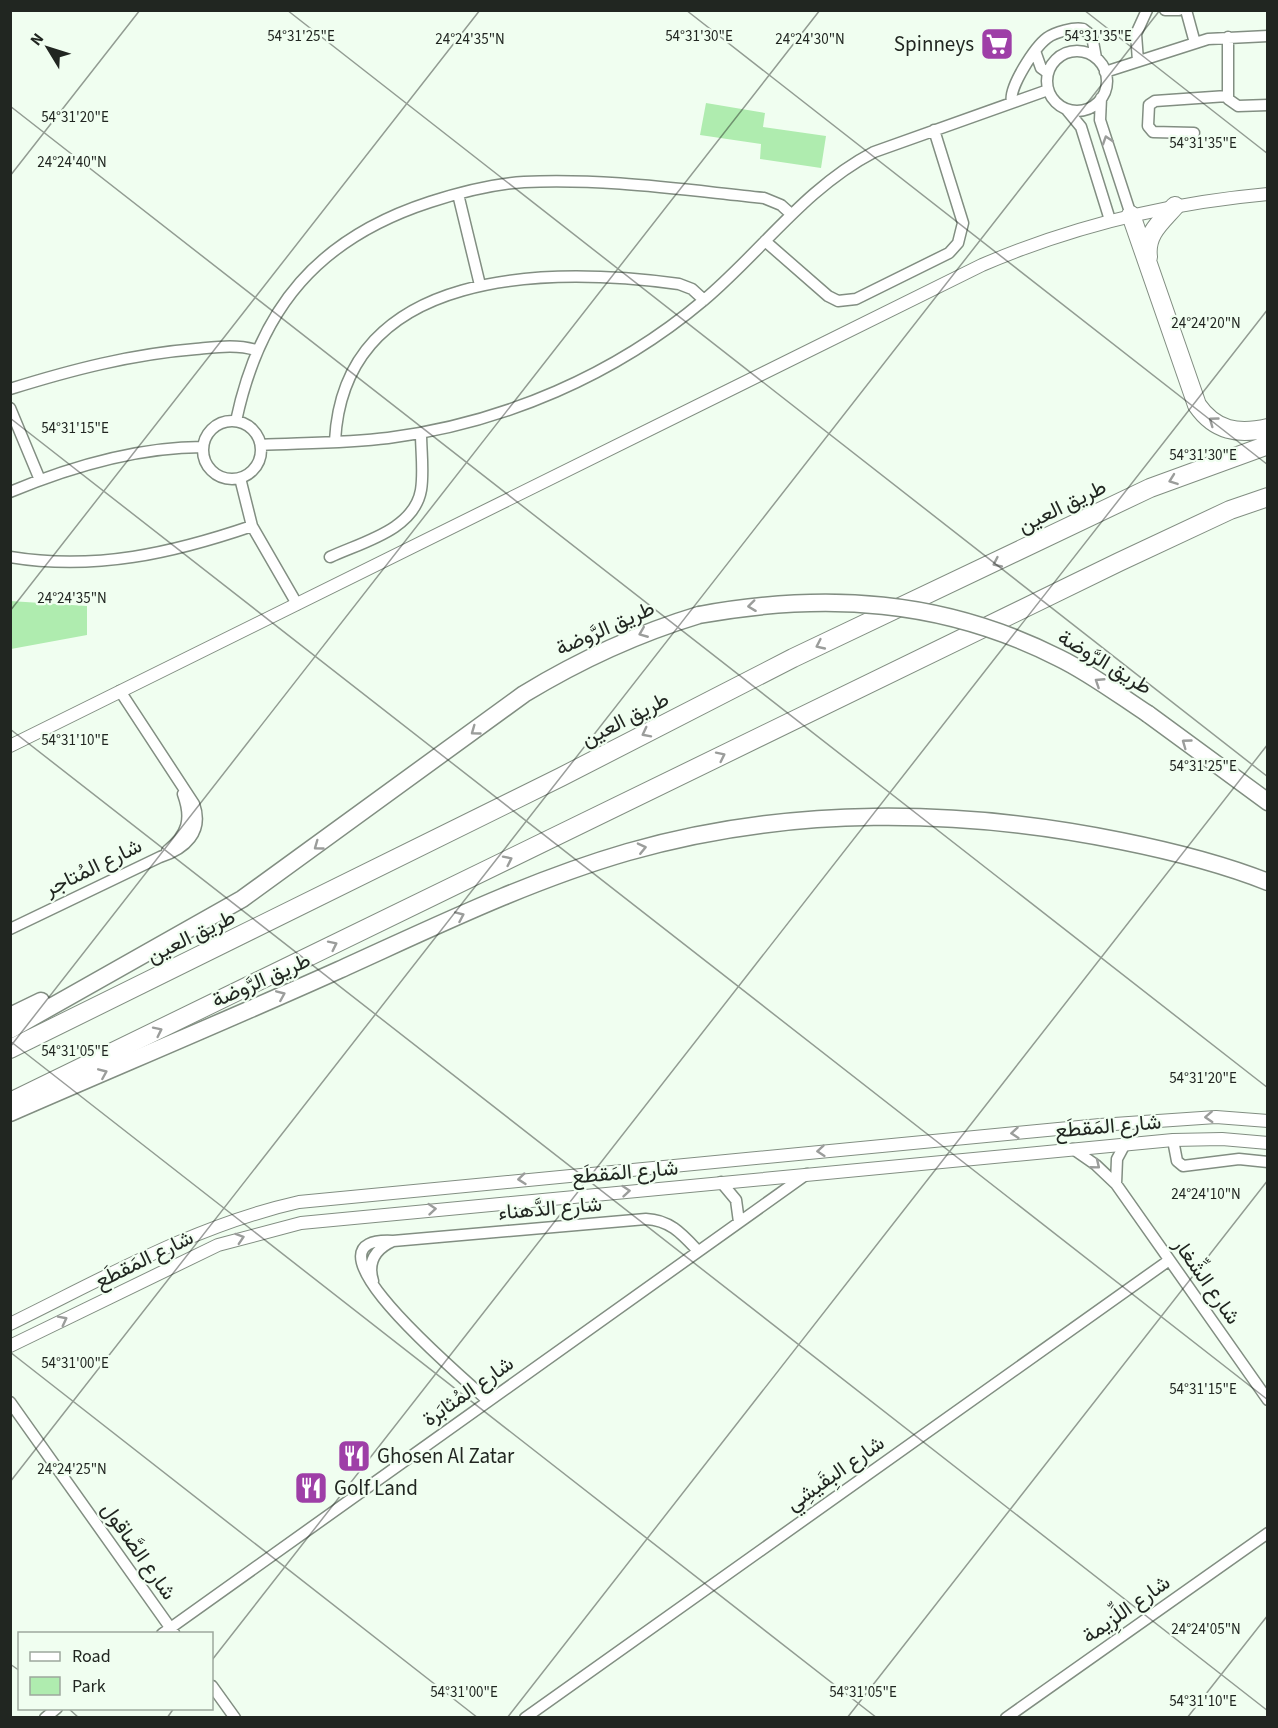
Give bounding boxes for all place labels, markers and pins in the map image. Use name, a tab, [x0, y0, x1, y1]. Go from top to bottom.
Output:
supermarket icon: Spinneys	[979, 26, 1015, 62]
place label: Spinneys	[894, 29, 974, 59]
restaurant icon: Ghosen Al Zatar	[336, 1438, 372, 1474]
place label: Ghosen Al Zatar	[377, 1441, 515, 1471]
restaurant icon: Golf Land	[293, 1470, 329, 1506]
place label: Golf Land	[334, 1473, 418, 1503]

